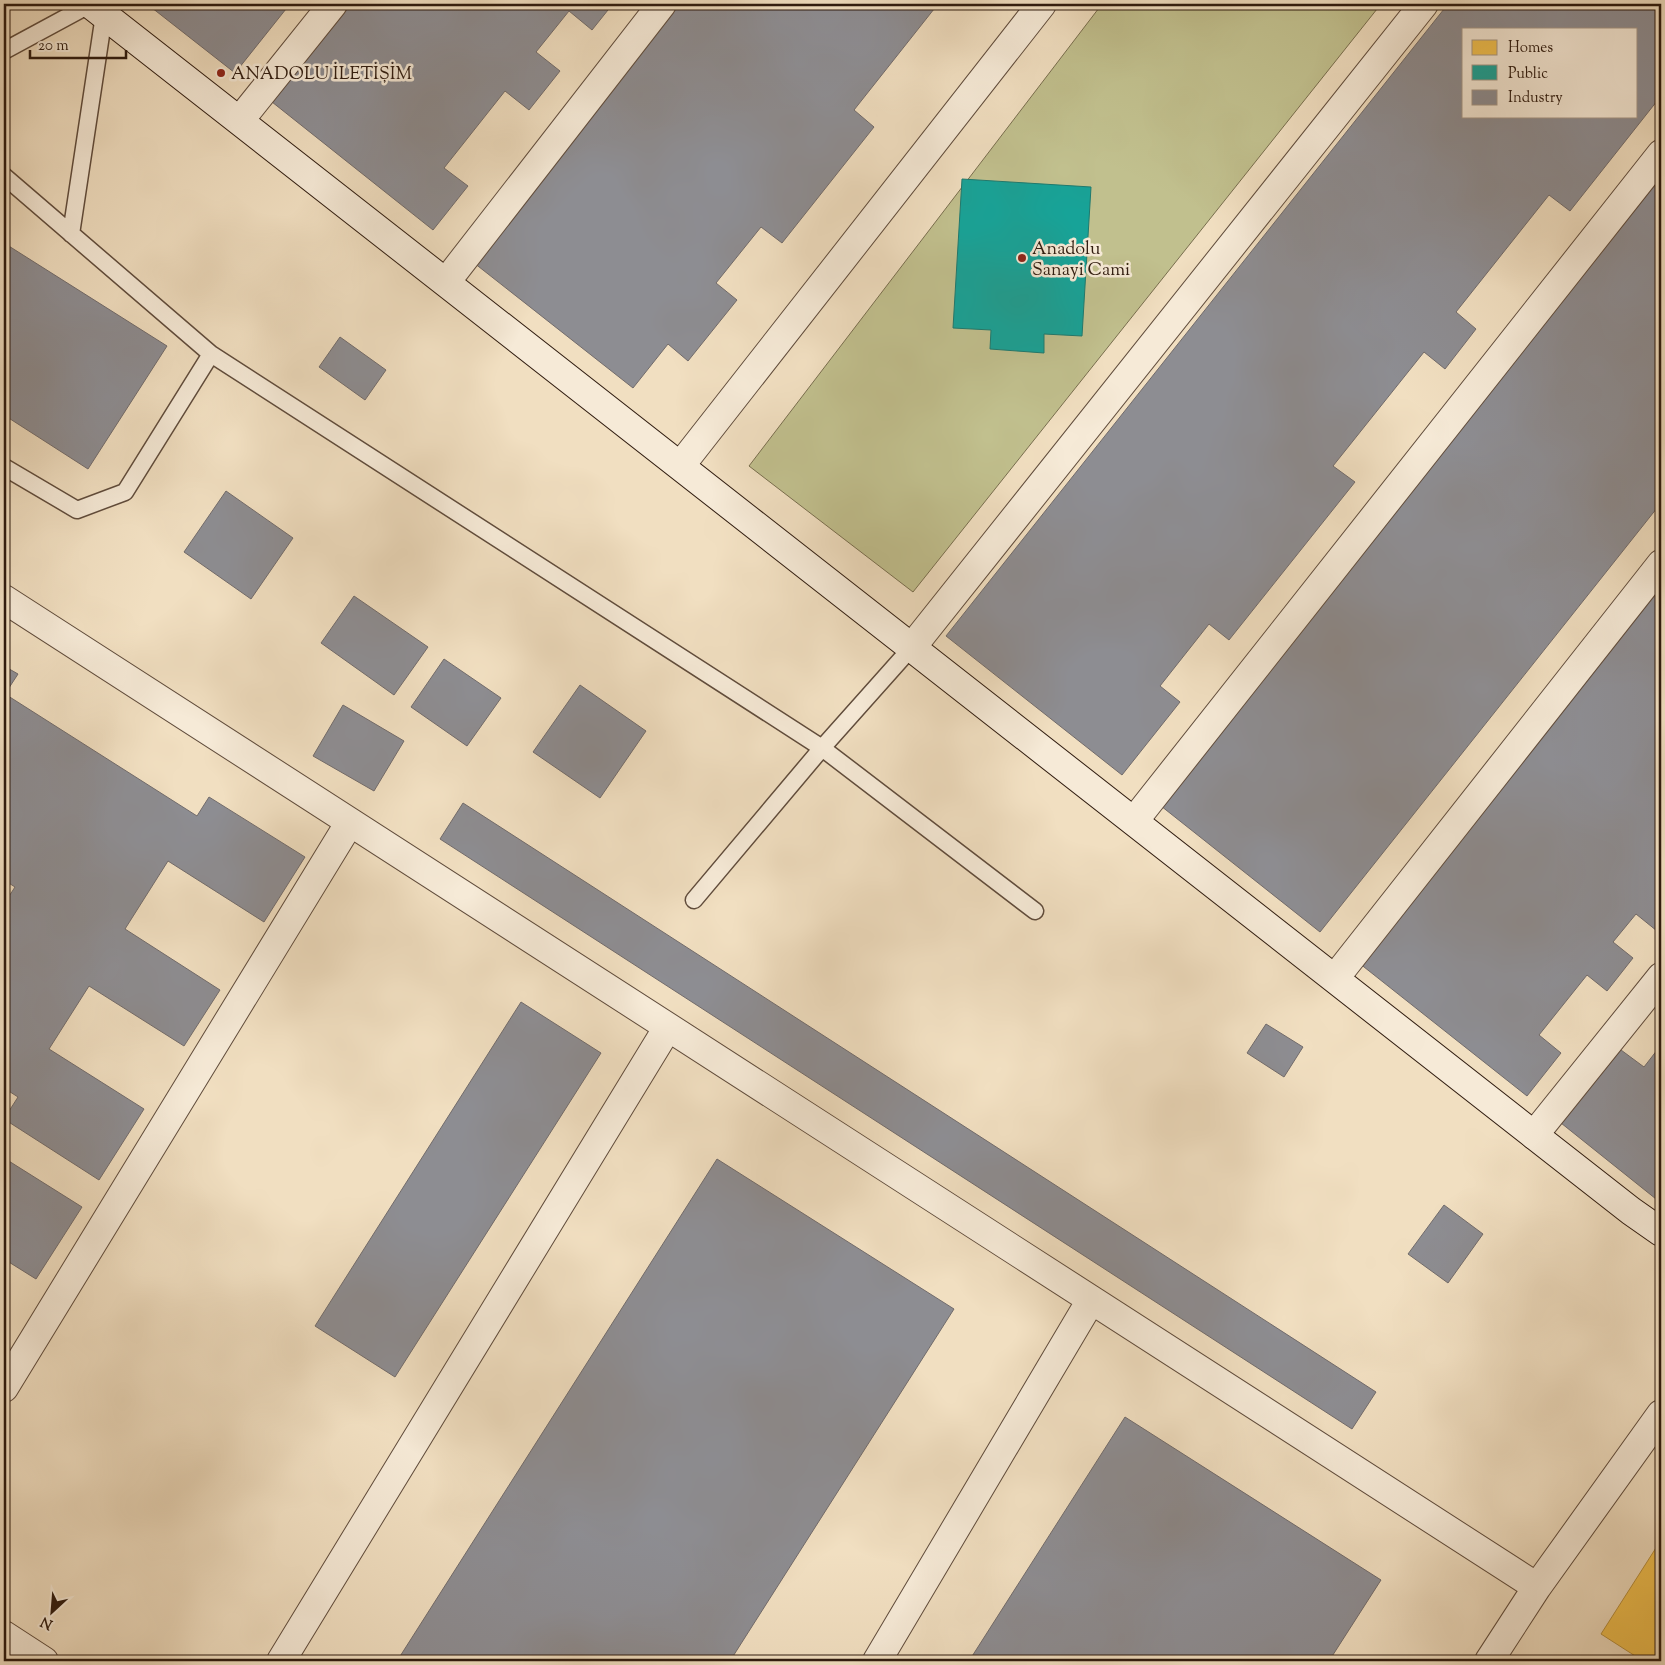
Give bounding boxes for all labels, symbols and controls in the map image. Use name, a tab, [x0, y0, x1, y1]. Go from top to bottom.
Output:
scale bar	[30, 28, 126, 60]
legend	[1462, 28, 1638, 118]
text: 20 m	[38, 36, 69, 57]
text: Homes	[1508, 38, 1553, 59]
place label: ANADOLU İLETİŞİM	[231, 62, 413, 88]
text: Public	[1508, 64, 1548, 85]
marker: ANADOLU İLETİŞİM	[215, 67, 227, 79]
text: Industry	[1508, 88, 1563, 109]
place label: Anadolu Sanayi Cami	[1032, 237, 1130, 284]
marker: Anadolu Sanayi Cami	[1016, 252, 1028, 264]
north arrow	[28, 1588, 78, 1638]
text: N	[38, 1610, 57, 1633]

